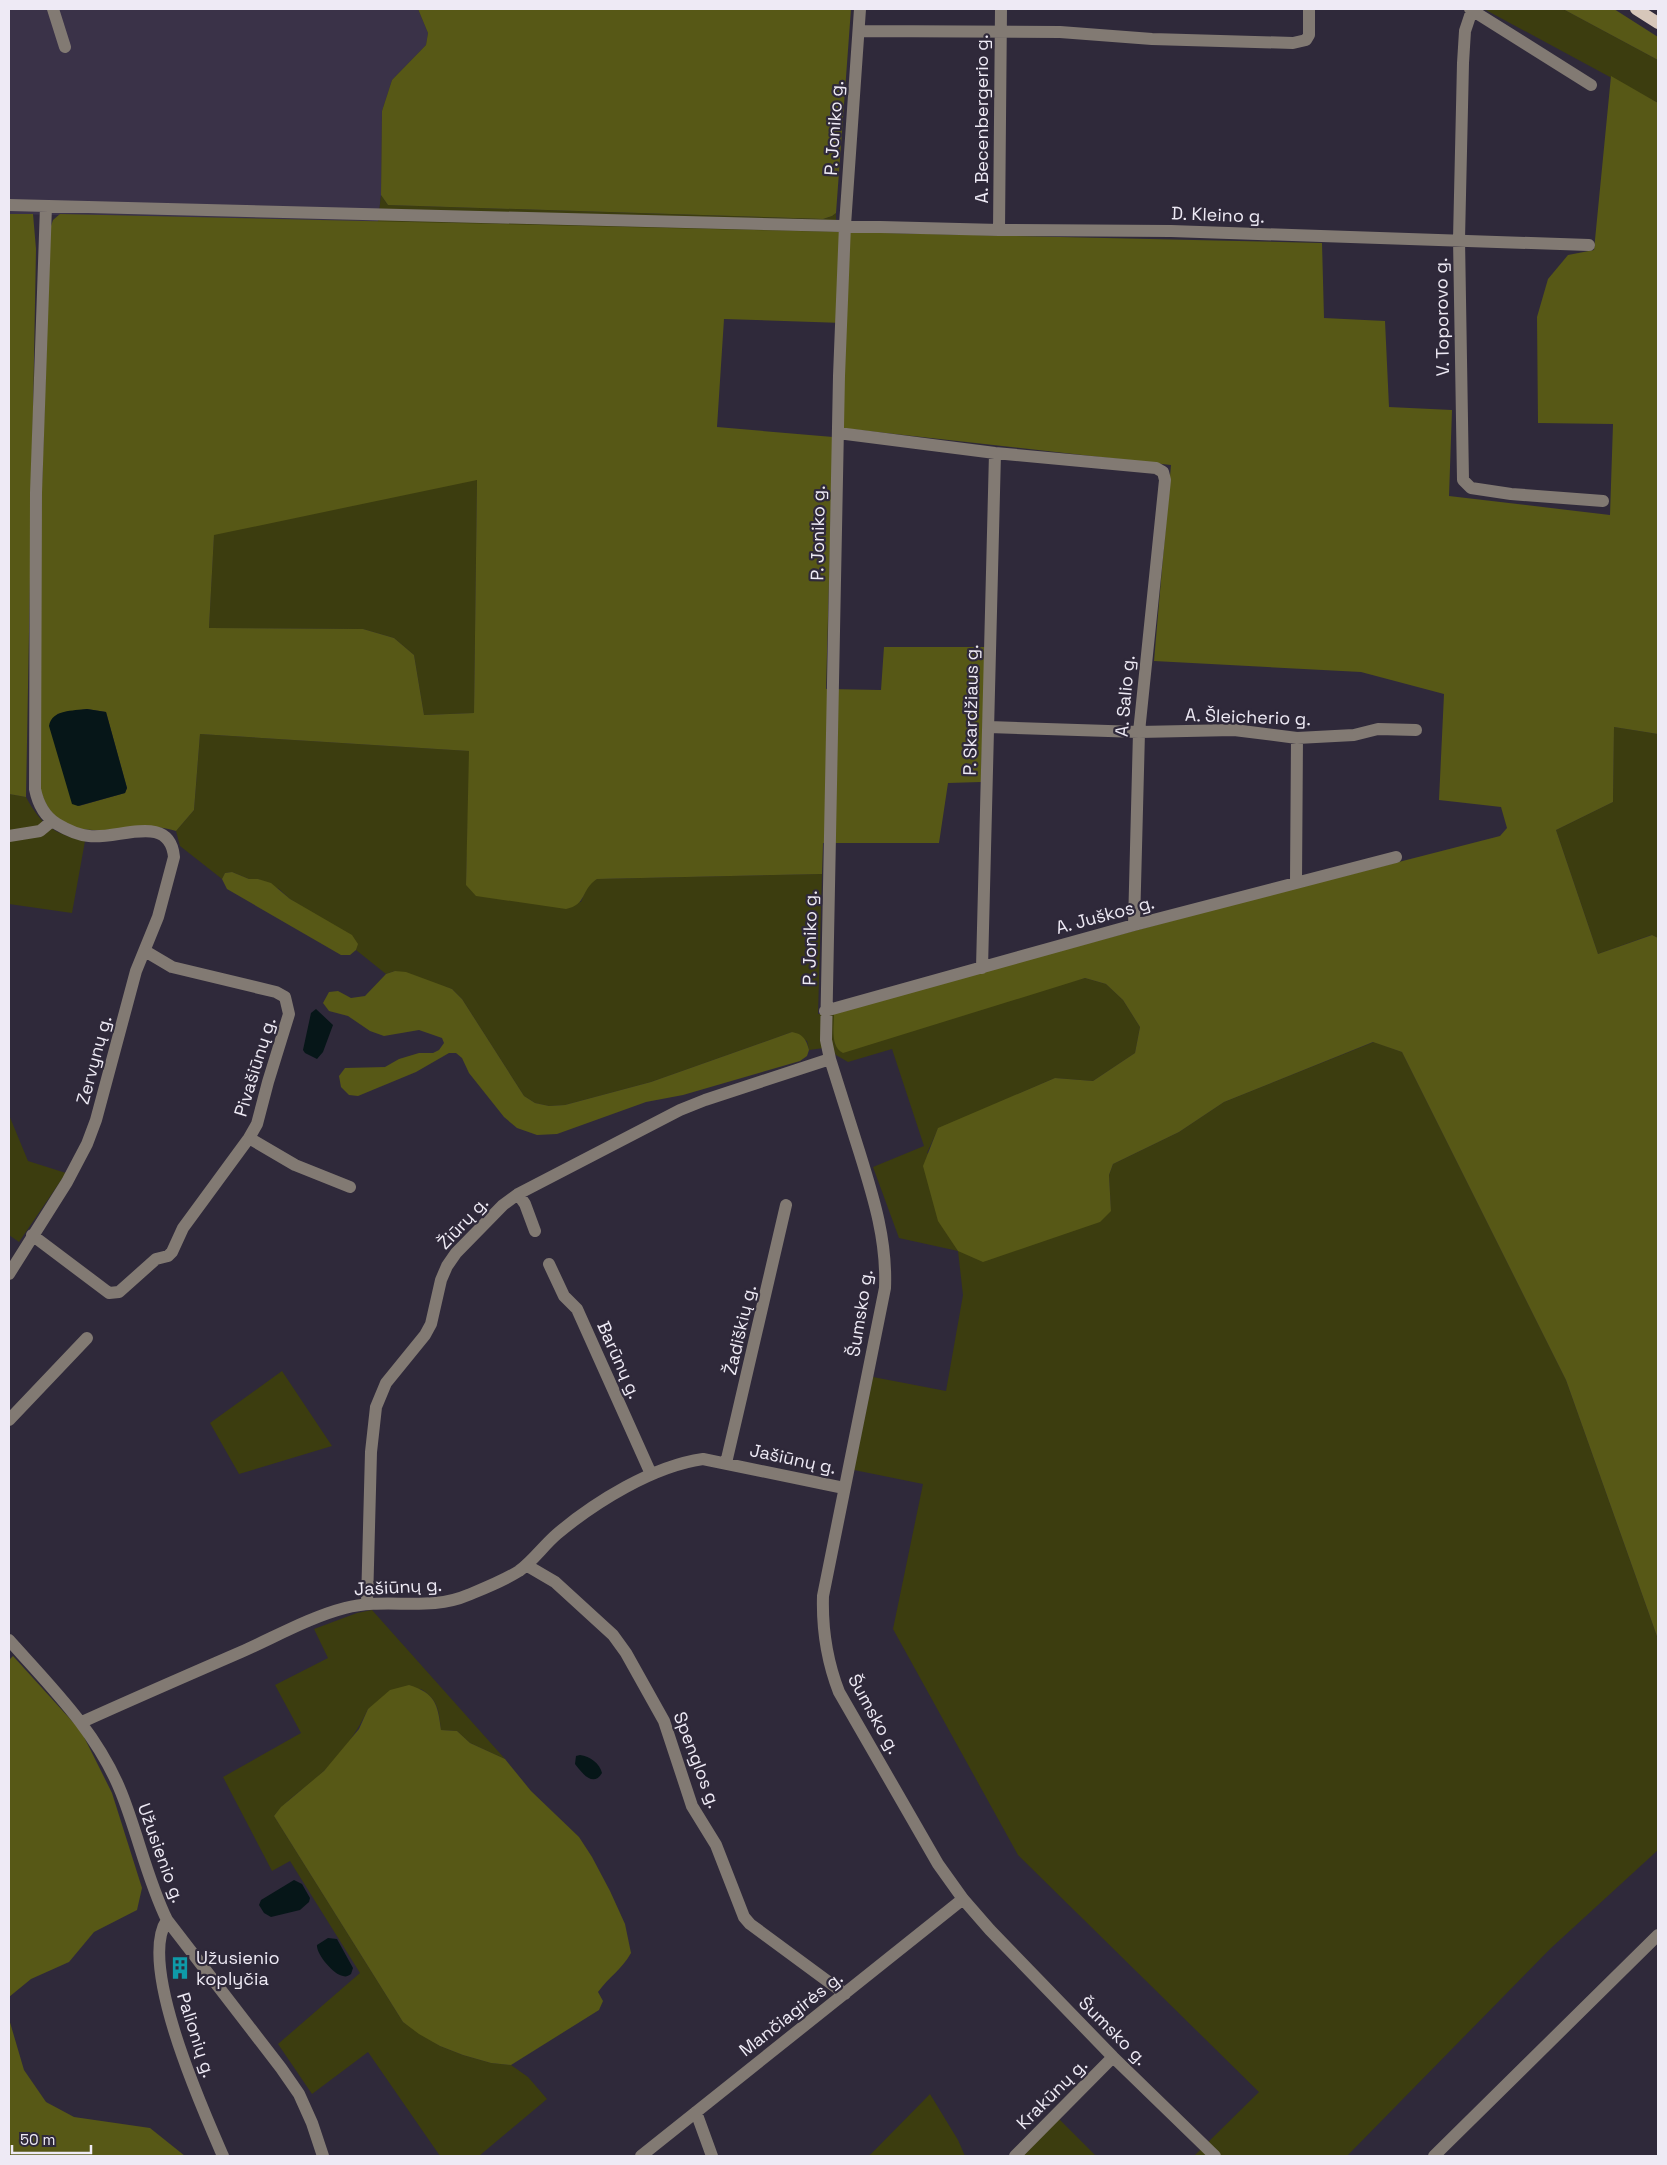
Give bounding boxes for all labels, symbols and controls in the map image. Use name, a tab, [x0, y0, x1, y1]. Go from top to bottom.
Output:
street label: A. Becenbergerio g.	[970, 35, 993, 203]
street label: P. Joniko g.	[819, 80, 848, 176]
street label: D. Kleino g.	[1171, 201, 1265, 228]
street label: V. Toporovo g.	[1429, 257, 1454, 377]
street label: P. Joniko g.	[805, 485, 830, 581]
street label: P. Skardžiaus g.	[958, 644, 983, 776]
street label: A. Salio g.	[1109, 654, 1140, 738]
street label: A. Šleicherio g.	[1185, 703, 1311, 730]
street label: P. Joniko g.	[797, 890, 822, 986]
street label: A. Juškos g.	[1053, 890, 1157, 939]
street label: Zervynų g.	[71, 1013, 116, 1107]
street label: Pivašiūnų g.	[229, 1014, 281, 1119]
street label: Žiūrų g.	[432, 1191, 493, 1254]
street label: Šumsko g.	[841, 1268, 878, 1358]
street label: Žadiškių g.	[718, 1283, 761, 1377]
street label: Barūnų g.	[592, 1317, 647, 1402]
street label: Jašiūnų g.	[748, 1438, 839, 1479]
street label: Jašiūnų g.	[353, 1573, 443, 1600]
street label: Šumsko g.	[843, 1670, 906, 1758]
street label: Spenglos g.	[669, 1708, 726, 1811]
street label: Užusienio g.	[133, 1800, 190, 1906]
place label: Užusienio koplyčia	[196, 1946, 280, 1990]
building icon: Užusienio koplyčia	[167, 1955, 193, 1981]
street label: Mančiagirės g.	[734, 1966, 847, 2061]
street label: Palionių g.	[172, 1989, 221, 2080]
street label: Šumsko g.	[1074, 1991, 1153, 2070]
street label: Krakūnų g.	[1011, 2053, 1092, 2134]
scale bar	[12, 2122, 91, 2154]
text: 50 m	[20, 2130, 55, 2149]

